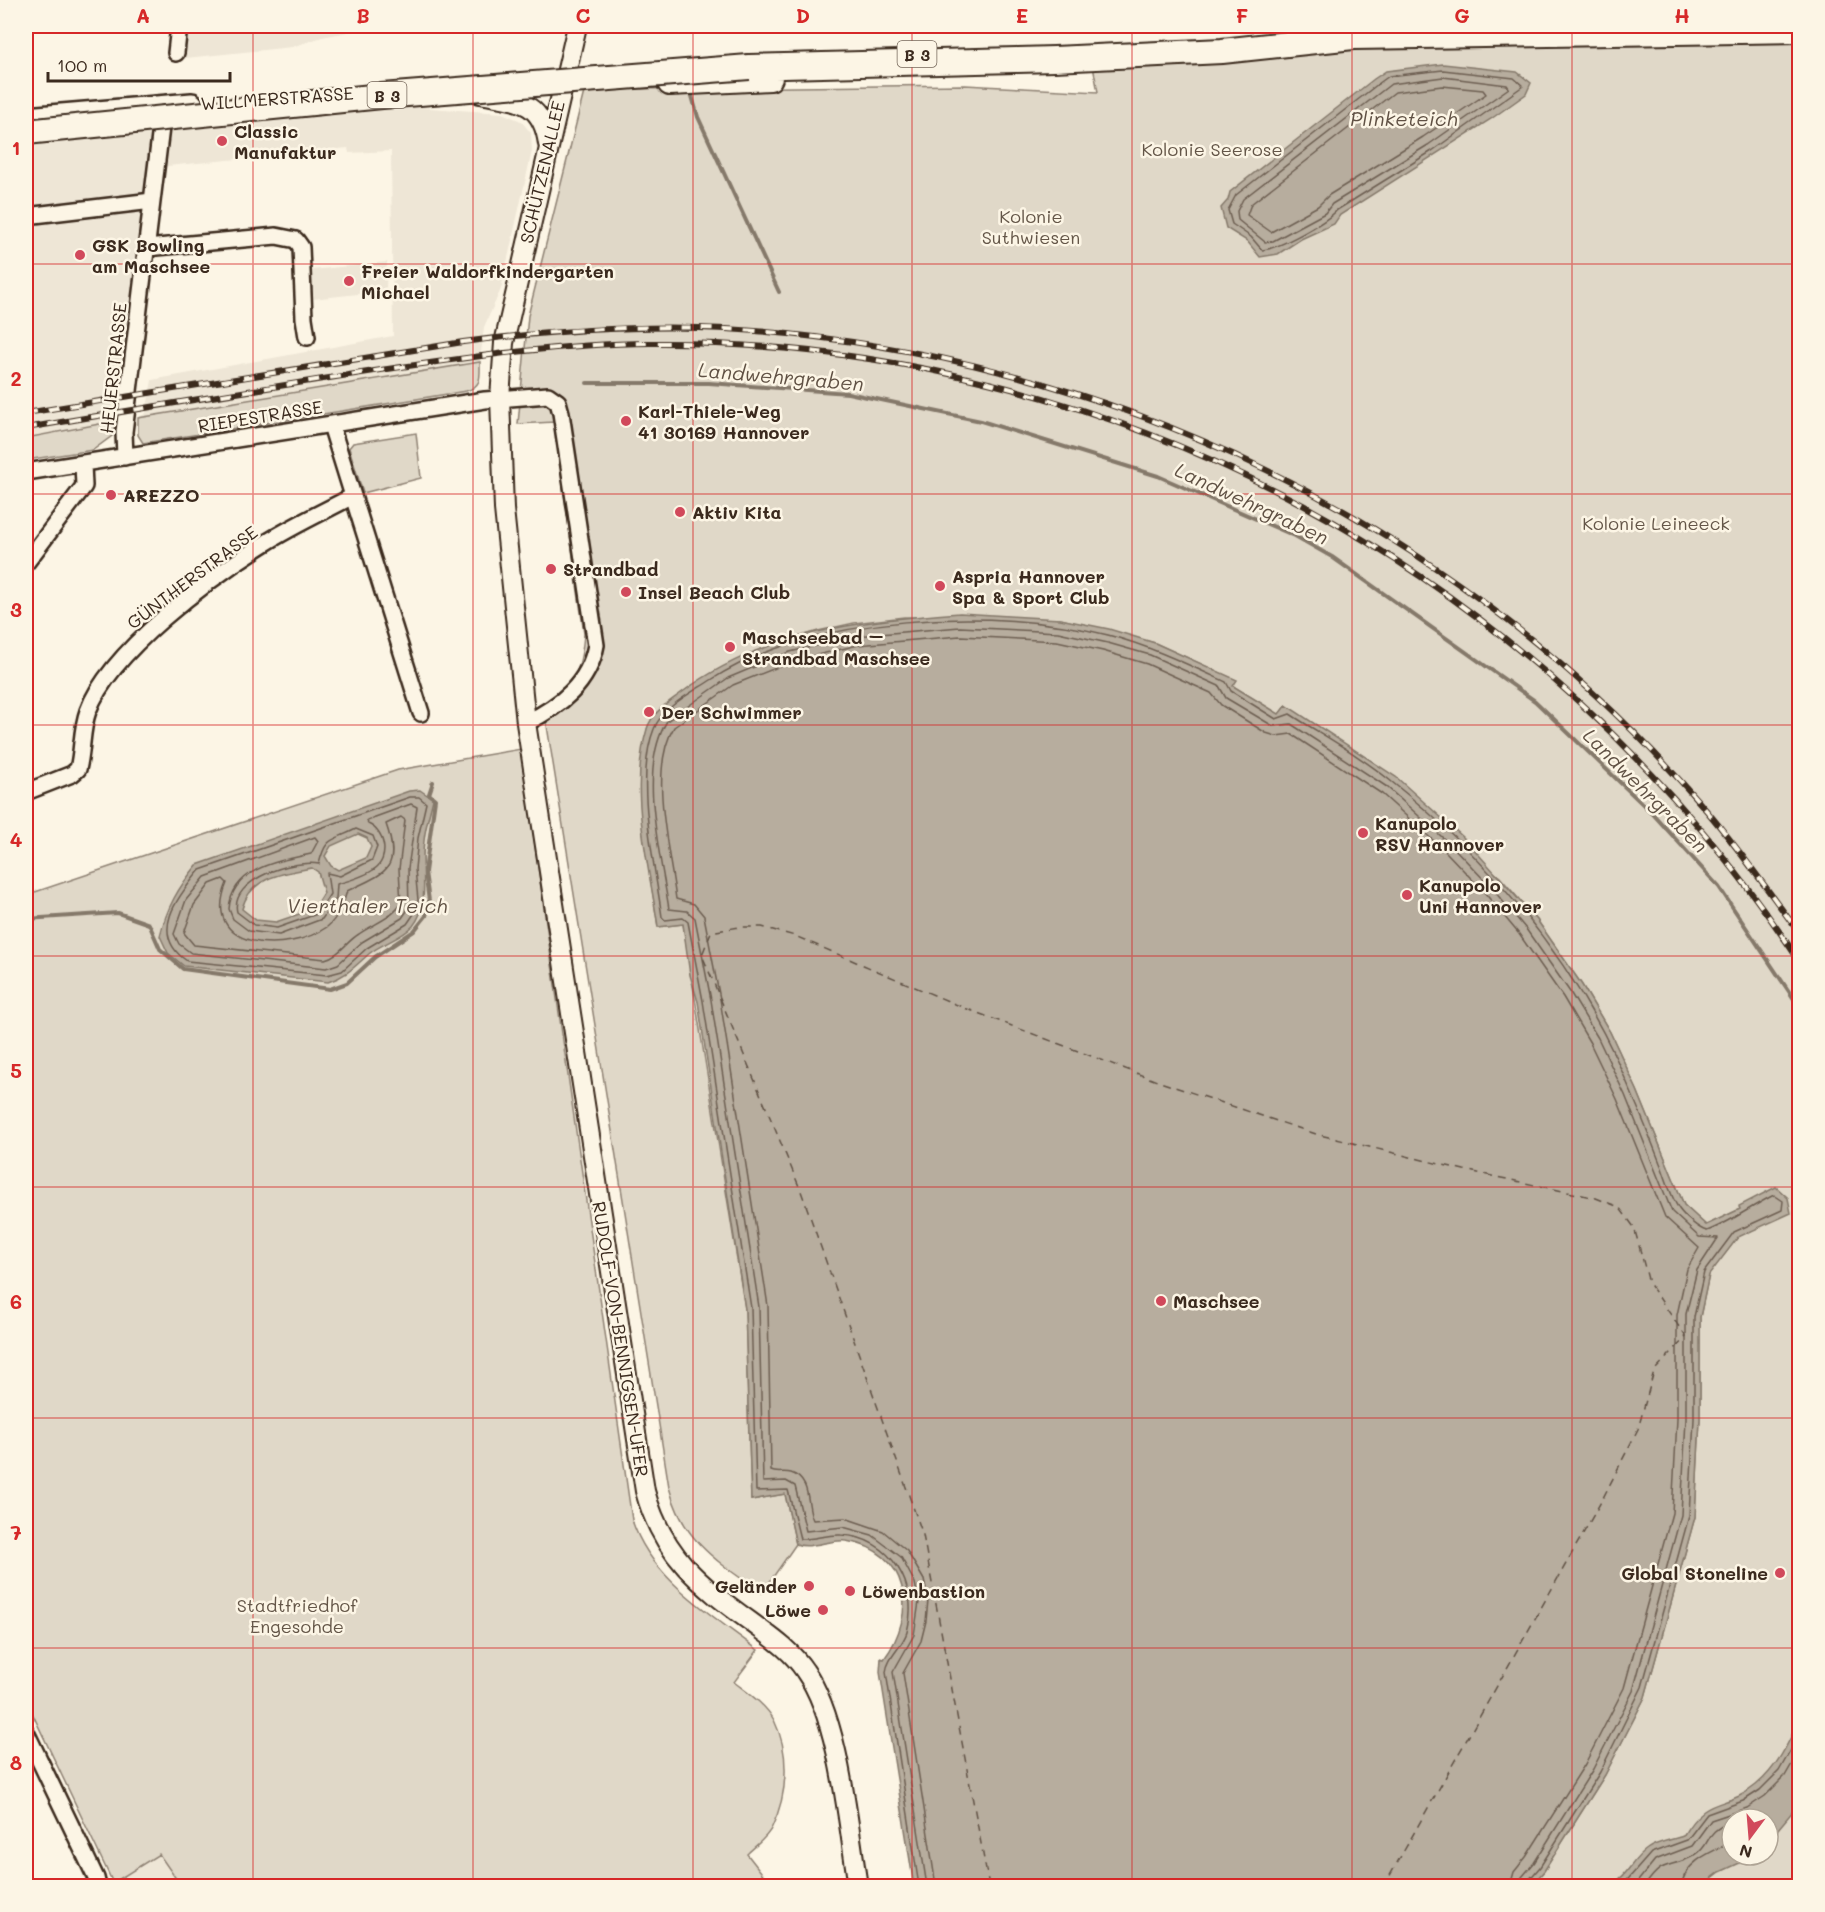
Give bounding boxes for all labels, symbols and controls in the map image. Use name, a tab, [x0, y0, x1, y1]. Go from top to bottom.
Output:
text: A	[136, 2, 150, 28]
text: B	[356, 2, 370, 28]
text: C	[576, 2, 591, 28]
text: D	[796, 2, 810, 28]
text: E	[1016, 2, 1028, 28]
text: F	[1236, 2, 1249, 28]
text: G	[1454, 2, 1470, 28]
text: H	[1674, 2, 1690, 28]
road number: B 3	[898, 41, 936, 67]
scale bar	[48, 45, 230, 83]
text: 100 m	[57, 53, 107, 77]
street label: WILLMERSTRASSE	[200, 81, 354, 115]
road number: B 3	[368, 82, 406, 108]
street label: SCHÜTZENALLEE	[514, 98, 570, 246]
water label: Plinketeich	[1350, 105, 1458, 131]
place label: Classic Manufaktur	[234, 119, 336, 164]
text: 1	[12, 134, 20, 160]
marker: Classic Manufaktur	[215, 134, 229, 148]
park label: Kolonie Seerose	[1141, 137, 1283, 161]
park label: Kolonie Suthwiesen	[982, 204, 1080, 249]
place label: GSK Bowling am Maschsee	[92, 233, 211, 278]
marker: GSK Bowling am Maschsee	[73, 248, 87, 262]
place label: Freier Waldorfkindergarten Michael	[361, 259, 614, 304]
marker: Freier Waldorfkindergarten Michael	[342, 274, 356, 288]
street label: HEUERSTRASSE	[94, 301, 132, 435]
water label: Landwehrgraben	[697, 356, 865, 396]
text: 2	[10, 365, 22, 391]
street label: RIEPESTRASSE	[196, 394, 324, 438]
place label: Karl-Thiele-Weg 41 30169 Hannover	[638, 399, 809, 444]
marker: Karl-Thiele-Weg 41 30169 Hannover	[619, 414, 633, 428]
water label: Landwehrgraben	[1171, 456, 1333, 550]
place label: AREZZO	[123, 483, 200, 507]
marker: AREZZO	[104, 488, 118, 502]
place label: Aktiv Kita	[692, 500, 782, 524]
marker: Aktiv Kita	[673, 505, 687, 519]
park label: Kolonie Leineeck	[1582, 511, 1730, 535]
street label: GÜNTHERSTRASSE	[122, 520, 262, 634]
place label: Strandbad	[563, 557, 658, 581]
marker: Strandbad	[544, 562, 558, 576]
place label: Aspria Hannover Spa & Sport Club	[952, 564, 1109, 609]
marker: Aspria Hannover Spa & Sport Club	[933, 579, 947, 593]
place label: Insel Beach Club	[638, 580, 790, 604]
marker: Insel Beach Club	[619, 585, 633, 599]
text: 3	[10, 596, 22, 622]
place label: Maschseebad – Strandbad Maschsee	[742, 625, 930, 670]
marker: Maschseebad – Strandbad Maschsee	[723, 640, 737, 654]
place label: Der Schwimmer	[661, 700, 802, 724]
marker: Der Schwimmer	[642, 705, 656, 719]
water label: Landwehrgraben	[1578, 722, 1714, 858]
place label: Kanupolo RSV Hannover	[1375, 811, 1504, 856]
text: 4	[10, 826, 23, 852]
marker: Kanupolo RSV Hannover	[1356, 826, 1370, 840]
place label: Kanupolo Uni Hannover	[1419, 873, 1542, 918]
marker: Kanupolo Uni Hannover	[1400, 888, 1414, 902]
water label: Vierthaler Teich	[287, 892, 447, 918]
text: 5	[10, 1057, 22, 1083]
street label: RUDOLF-VON-BENNIGSEN-UFER	[587, 1200, 655, 1478]
text: 6	[10, 1288, 22, 1314]
place label: Maschsee	[1173, 1289, 1260, 1313]
marker: Maschsee	[1154, 1294, 1168, 1308]
text: 7	[10, 1519, 22, 1545]
place label: Global Stoneline	[1621, 1561, 1768, 1585]
marker: Global Stoneline	[1773, 1566, 1787, 1580]
place label: Geländer	[715, 1574, 797, 1598]
marker: Geländer	[802, 1579, 816, 1593]
place label: Löwenbastion	[862, 1579, 985, 1603]
marker: Löwenbastion	[843, 1584, 857, 1598]
park label: Stadtfriedhof Engesohde	[237, 1593, 358, 1638]
place label: Löwe	[765, 1598, 811, 1622]
marker: Löwe	[816, 1603, 830, 1617]
text: 8	[10, 1749, 22, 1775]
north arrow	[1720, 1807, 1780, 1867]
text: N	[1737, 1840, 1754, 1864]

